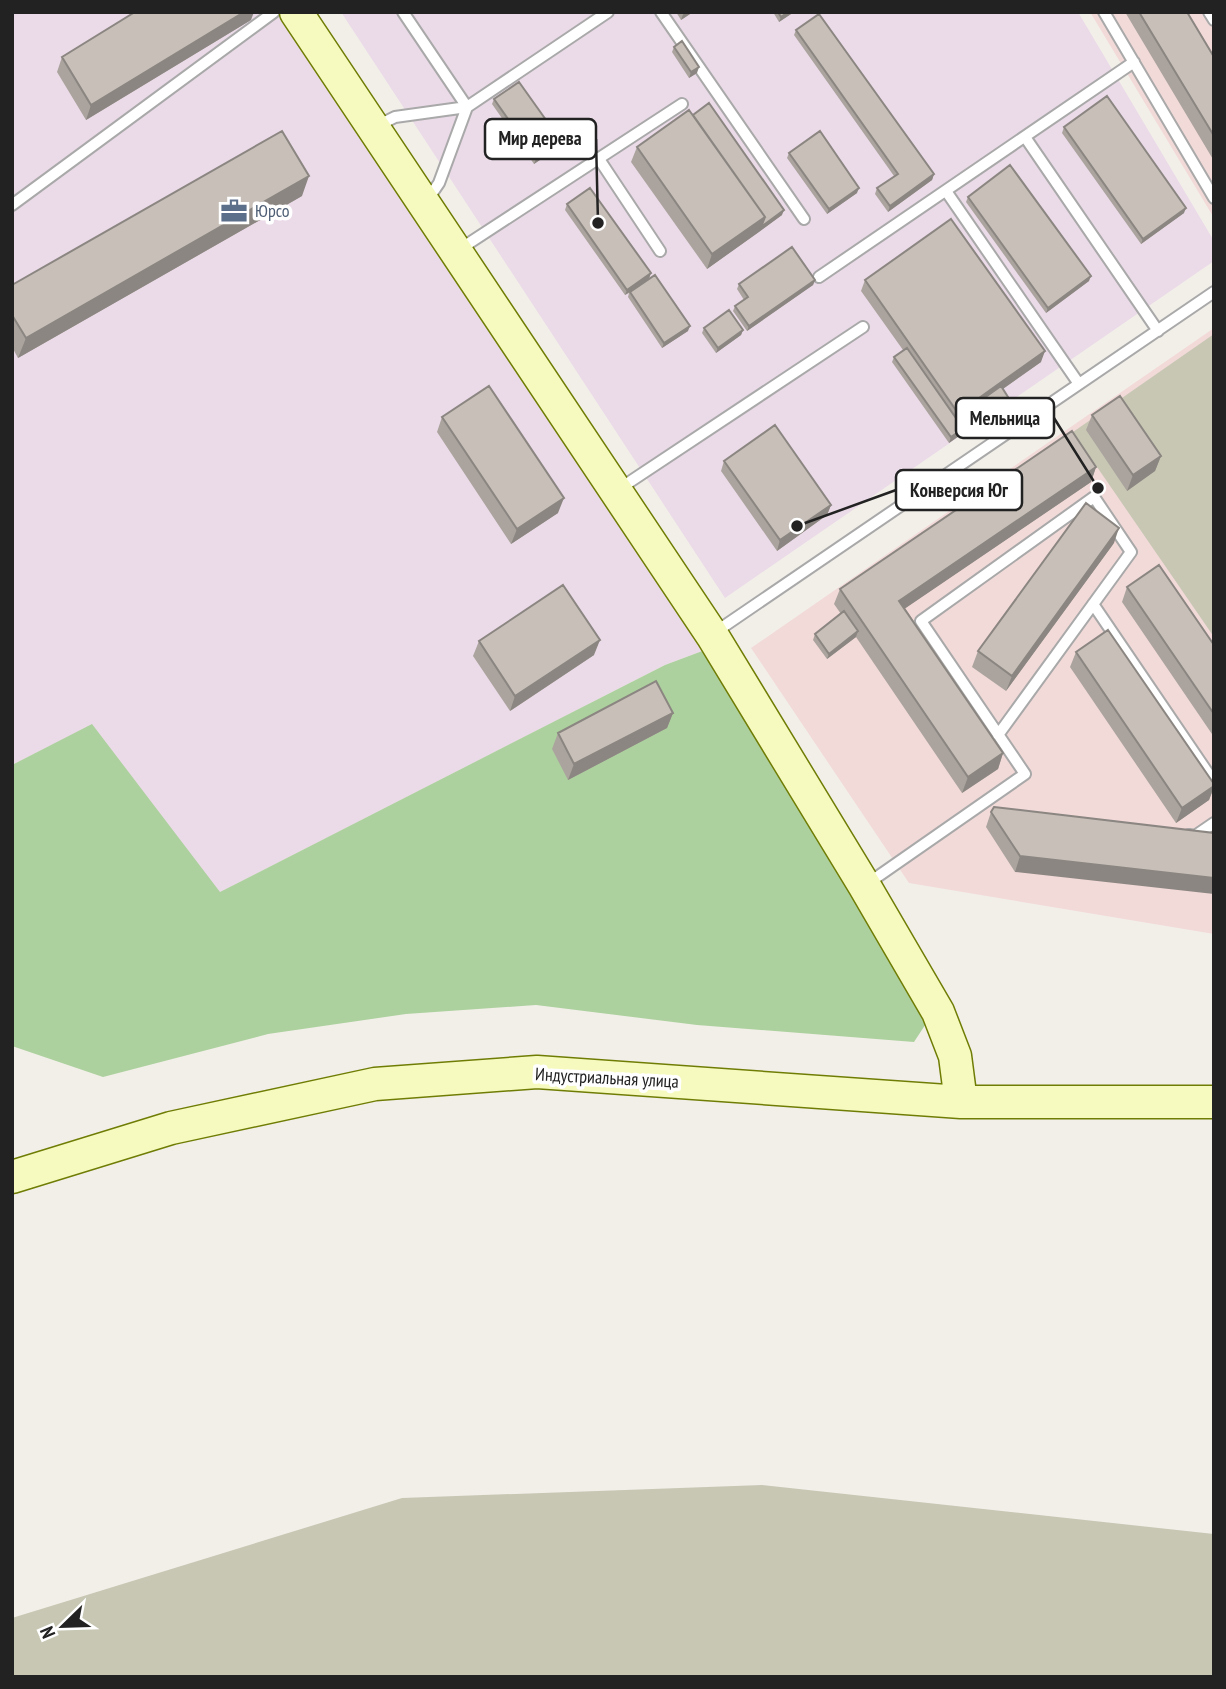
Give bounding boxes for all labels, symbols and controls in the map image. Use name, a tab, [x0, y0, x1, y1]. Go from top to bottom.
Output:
callout: Мир дерева	[485, 119, 596, 159]
text: Мир дерева	[498, 126, 582, 150]
office icon: Юрсо	[219, 196, 249, 226]
place label: Юрсо	[255, 199, 290, 222]
callout: Мельница	[956, 398, 1054, 438]
text: Мельница	[970, 406, 1040, 430]
callout: Конверсия Юг	[896, 470, 1022, 510]
text: Конверсия Юг	[910, 478, 1008, 502]
street label: Индустриальная улица	[535, 1062, 679, 1093]
north arrow	[28, 1591, 98, 1661]
text: N	[34, 1623, 60, 1642]

